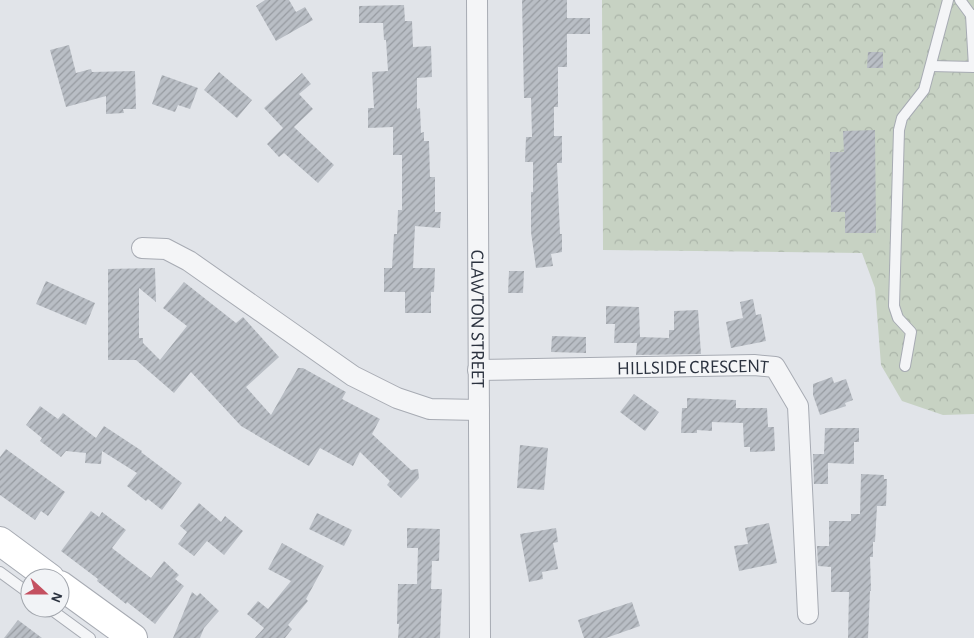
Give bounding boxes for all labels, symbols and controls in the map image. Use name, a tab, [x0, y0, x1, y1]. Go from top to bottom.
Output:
street label: CLAWTON STREET	[467, 250, 487, 388]
street label: HILLSIDE CRESCENT	[617, 357, 770, 378]
north arrow	[20, 568, 70, 618]
text: N	[48, 590, 64, 604]

